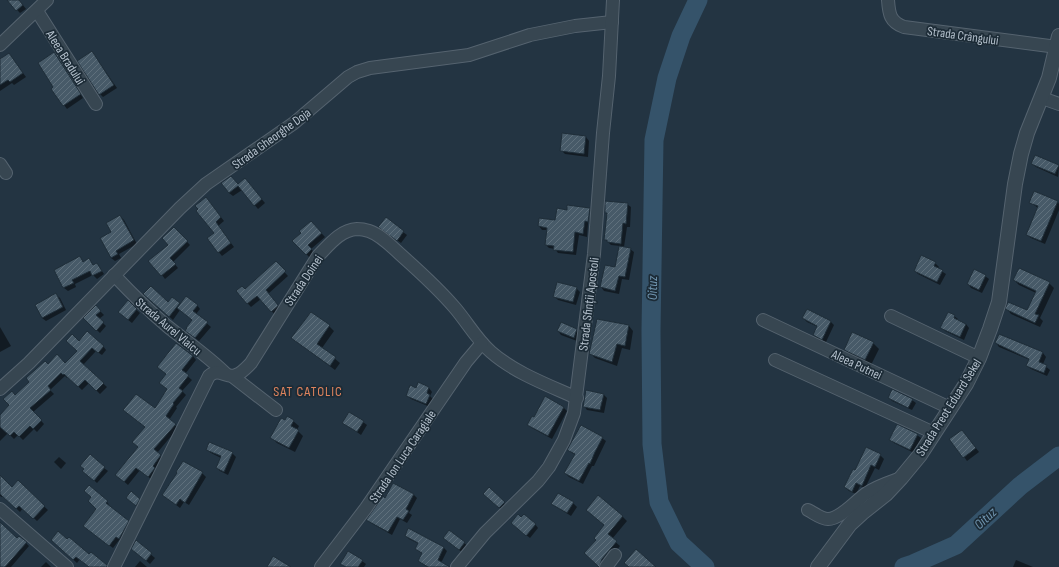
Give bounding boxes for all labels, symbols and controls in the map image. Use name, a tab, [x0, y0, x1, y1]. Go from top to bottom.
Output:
street label: Strada Crângului	[926, 23, 1000, 49]
street label: Aleea Bradului	[42, 27, 88, 88]
street label: Strada Gheorghe Doja	[229, 105, 314, 173]
street label: Strada Doinei	[281, 252, 327, 309]
street label: Strada Sfinții Apostoli	[575, 257, 603, 352]
water label: Oituz	[644, 275, 661, 300]
street label: Strada Aurel Vlaicu	[132, 295, 205, 359]
street label: Aleea Putnei	[828, 346, 884, 384]
street label: Strada Preot Eduard Sekel	[913, 356, 985, 459]
district label: SAT CATOLIC	[273, 383, 343, 400]
street label: Strada Ion Luca Caragiale	[366, 407, 440, 506]
water label: Oituz	[971, 503, 1001, 533]

